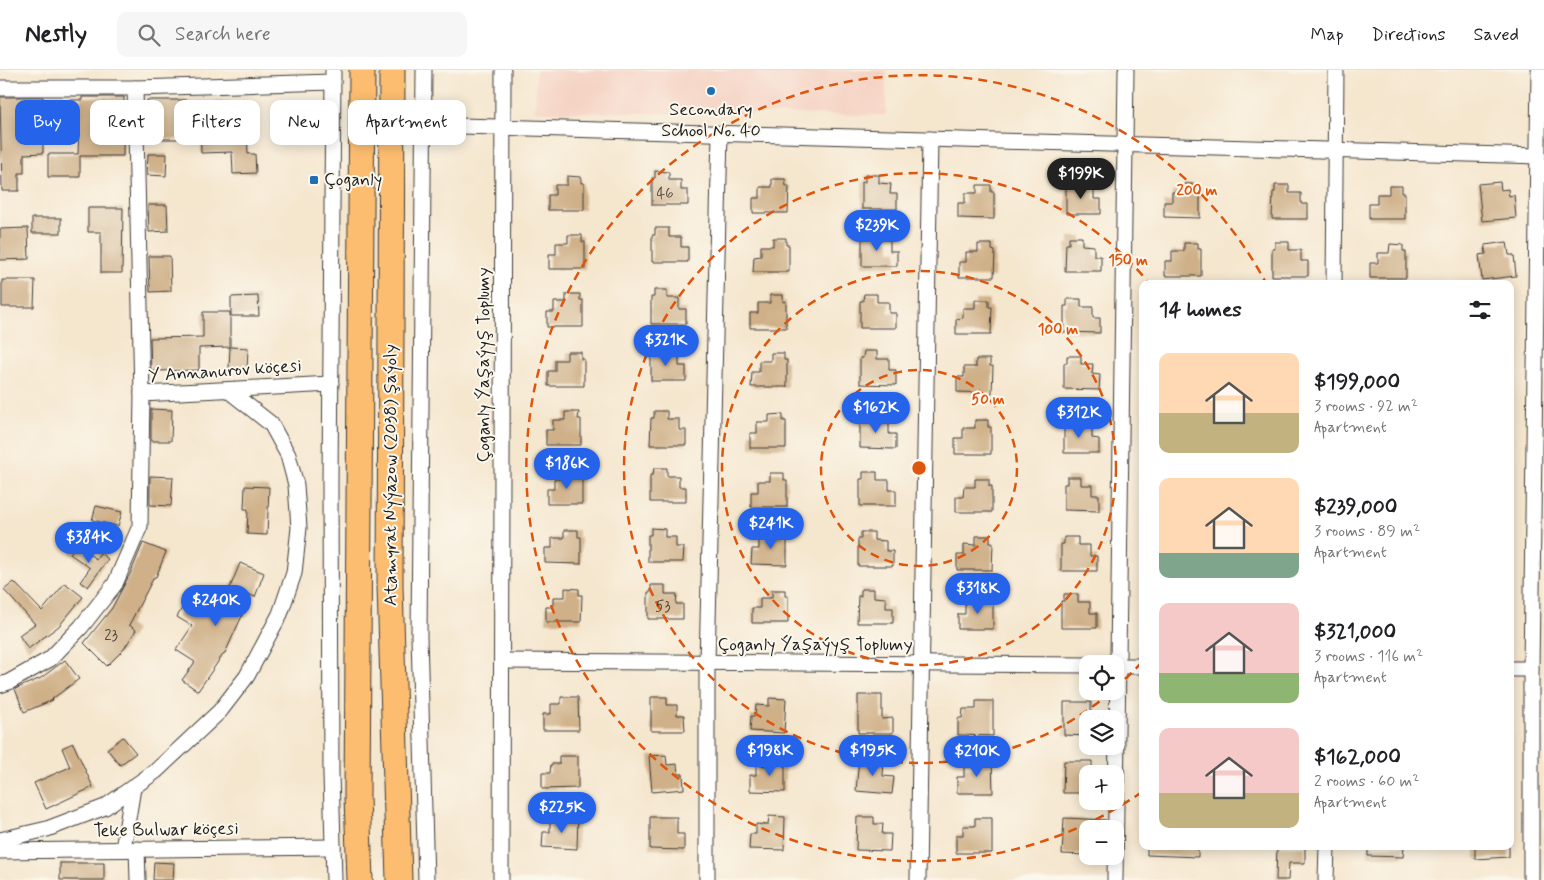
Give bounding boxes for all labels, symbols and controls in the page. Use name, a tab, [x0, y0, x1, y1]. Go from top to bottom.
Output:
search box	[117, 12, 467, 57]
text: Nestly	[25, 19, 87, 50]
icon: search	[135, 21, 163, 49]
text: Search here	[175, 22, 271, 47]
text: Map	[1311, 23, 1344, 47]
text: Directions	[1372, 23, 1446, 47]
text: Saved	[1474, 23, 1519, 47]
marker: Secondary School No. 40	[705, 85, 717, 97]
place label: Secondary School No. 40	[661, 98, 761, 143]
chip: Buy	[15, 100, 80, 145]
chip: Rent	[90, 100, 164, 145]
chip: Filters	[174, 100, 260, 145]
chip: New	[270, 100, 338, 145]
chip: Apartment	[348, 100, 466, 145]
pin: $199K	[1046, 158, 1116, 200]
text: $199K	[1058, 163, 1104, 184]
place label: Çoganly	[324, 168, 382, 192]
marker: Çoganly	[308, 174, 320, 186]
text: 200 m	[1177, 181, 1218, 201]
house number: 46	[656, 184, 674, 204]
pin: $239K	[842, 210, 912, 252]
text: $239K	[855, 215, 899, 236]
text: 150 m	[1108, 251, 1148, 271]
street label: Çoganly Ýaşaýyş Toplumy	[472, 267, 496, 463]
text: 14 homes	[1159, 296, 1242, 324]
icon: filters	[1466, 296, 1494, 324]
text: 100 m	[1038, 320, 1078, 340]
pin: $321K	[631, 324, 701, 367]
text: $321K	[645, 330, 687, 351]
street label: Atamyrat Nyýazow (2038) şaýoly	[379, 344, 403, 606]
street label: Y Annanurov köçesi	[148, 354, 302, 388]
text: $199,000	[1314, 368, 1400, 396]
icon: home	[1199, 373, 1259, 433]
text: 50 m	[971, 390, 1005, 410]
pin: $162K	[841, 392, 911, 434]
pin: $312K	[1044, 396, 1114, 439]
text: 3 rooms · 92 m²	[1314, 396, 1418, 417]
text: $162K	[853, 397, 899, 418]
text: $312K	[1057, 402, 1101, 423]
text: Apartment	[1314, 417, 1387, 438]
pin: $186K	[532, 448, 602, 490]
text: $186K	[545, 453, 589, 474]
centre of rings	[910, 459, 928, 477]
text: $239,000	[1314, 493, 1398, 521]
icon: home	[1199, 498, 1259, 558]
pin: $241K	[736, 508, 806, 550]
text: $241K	[749, 513, 793, 534]
text: 3 rooms · 89 m²	[1314, 521, 1420, 542]
pin: $384K	[54, 522, 124, 564]
text: $384K	[66, 527, 112, 548]
text: Apartment	[1314, 542, 1387, 563]
pin: $318K	[943, 572, 1013, 615]
text: $318K	[956, 578, 1000, 599]
pin: $240K	[181, 584, 251, 627]
text: $240K	[192, 590, 240, 611]
house number: 53	[655, 597, 671, 617]
text: $321,000	[1314, 618, 1396, 646]
icon: home	[1199, 623, 1259, 683]
house number: 23	[104, 626, 118, 646]
street label: Çoganly Ýaşaýyş Toplumy	[717, 633, 913, 657]
text: 3 rooms · 116 m²	[1314, 646, 1423, 667]
map controls	[1079, 655, 1124, 865]
button: locate	[1079, 655, 1124, 700]
text: Apartment	[1314, 667, 1387, 688]
button: layers	[1079, 710, 1124, 755]
pin: $198K	[735, 734, 805, 777]
pin: $195K	[838, 734, 908, 777]
pin: $210K	[942, 736, 1012, 778]
text: $198K	[747, 740, 793, 761]
text: $195K	[850, 740, 896, 761]
text: $210K	[954, 741, 1000, 762]
text: $162,000	[1314, 743, 1401, 771]
icon: home	[1199, 748, 1259, 808]
button: +	[1079, 765, 1124, 810]
text: 2 rooms · 60 m²	[1314, 771, 1419, 792]
pin: $225K	[527, 792, 597, 834]
text: Apartment	[1314, 792, 1387, 813]
text: $225K	[539, 797, 585, 818]
street label: Teke Bulwar köçesi	[93, 817, 239, 843]
button: −	[1079, 820, 1124, 865]

